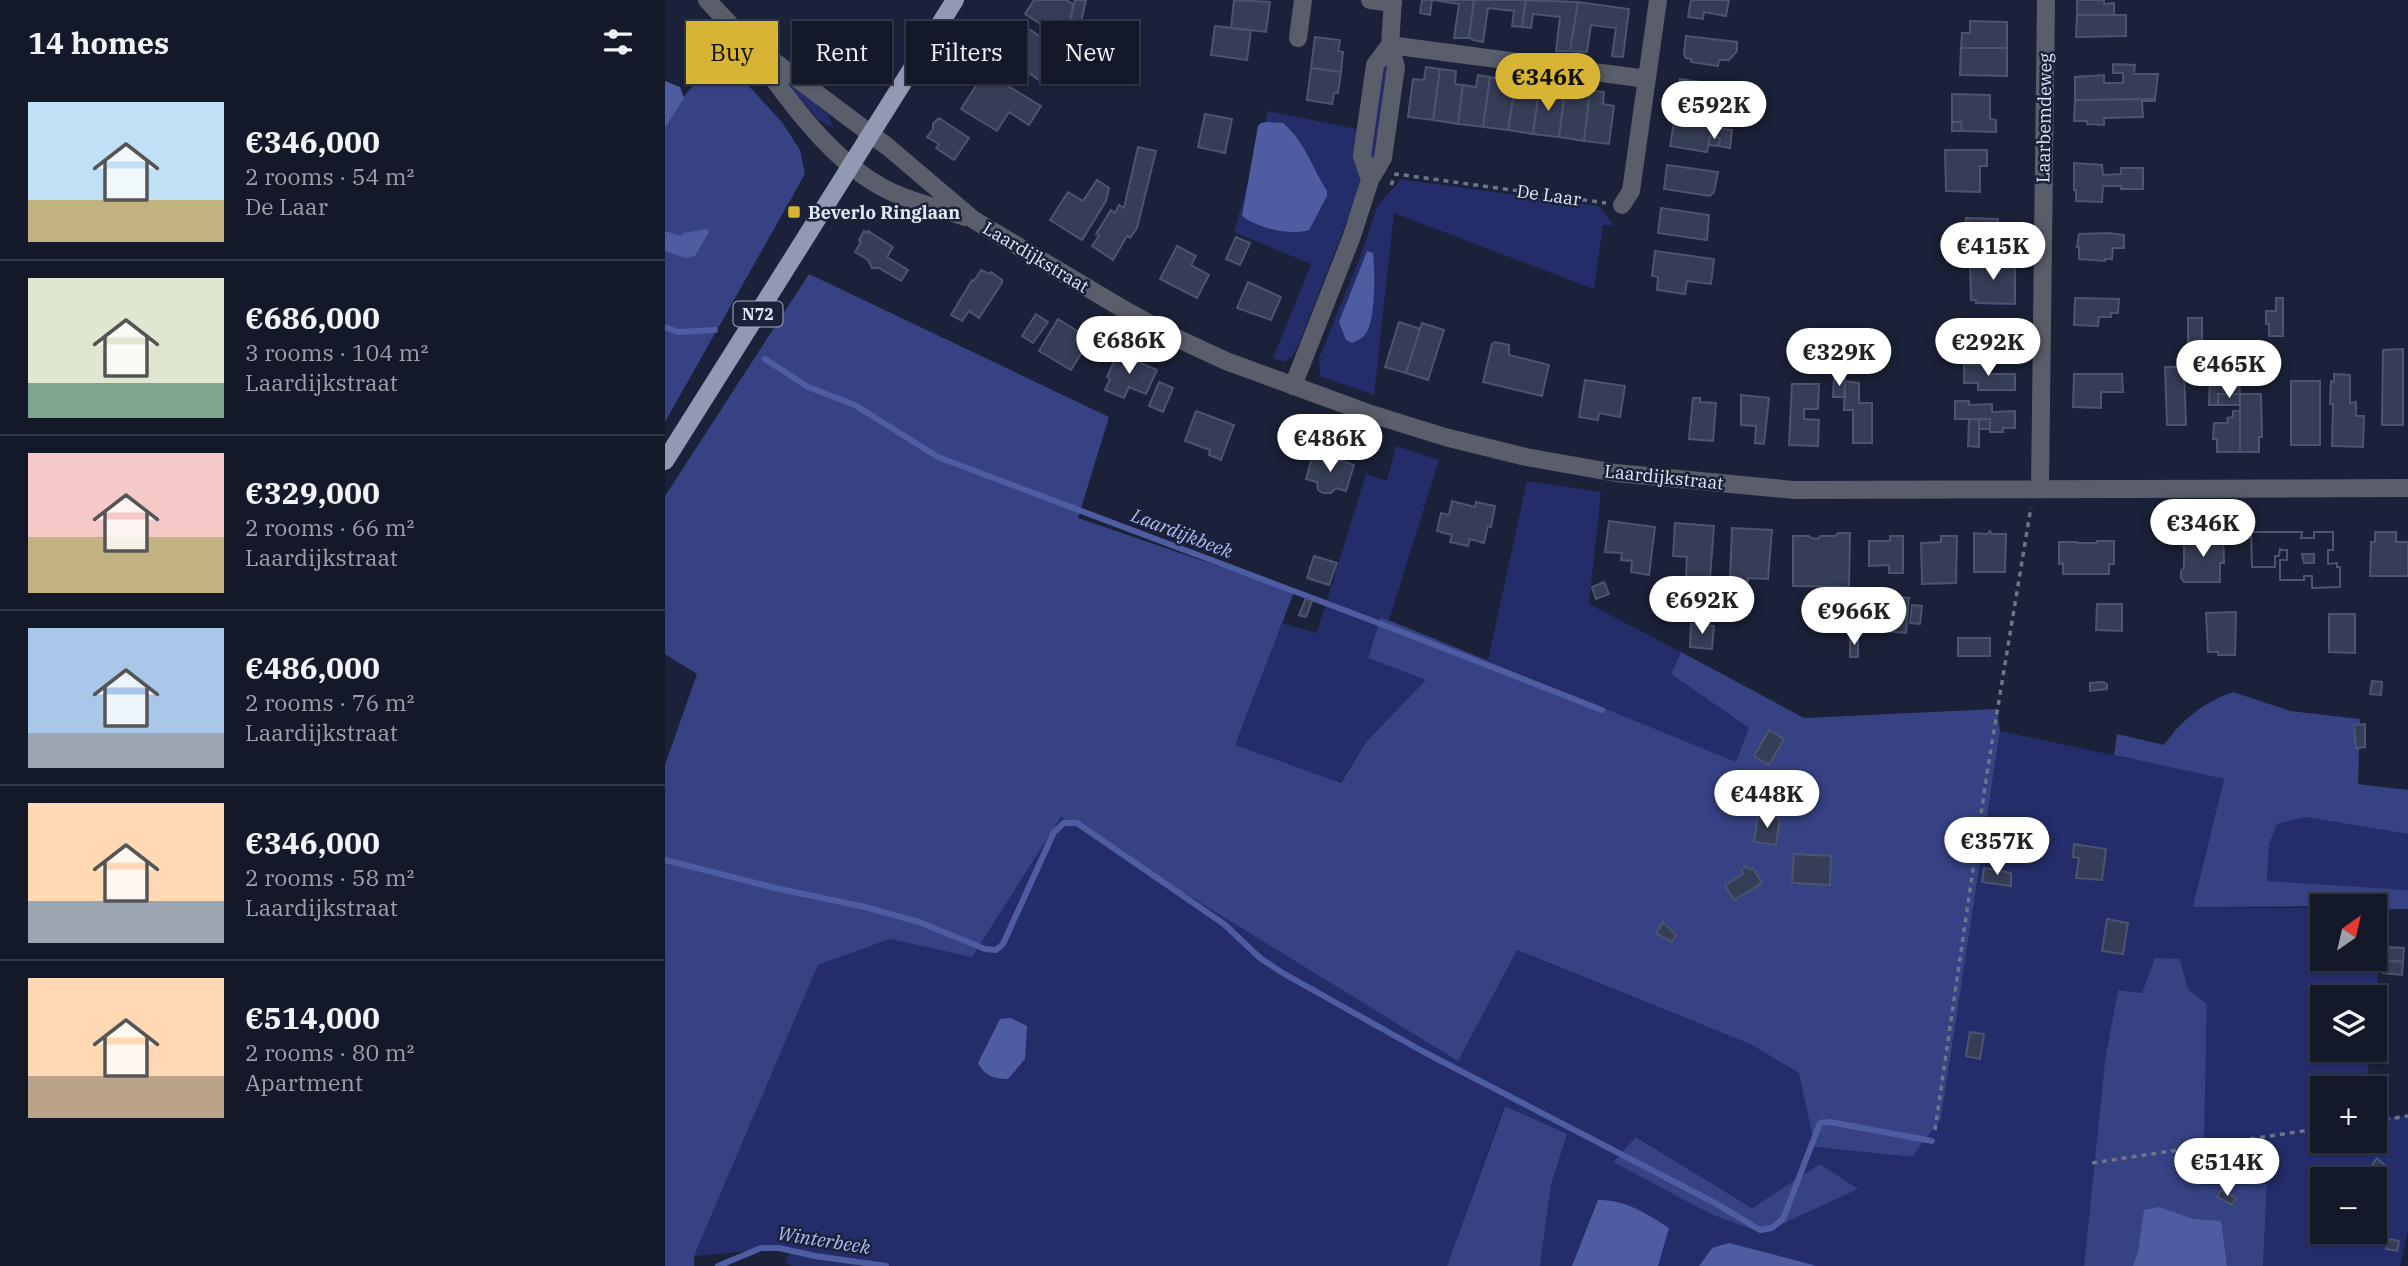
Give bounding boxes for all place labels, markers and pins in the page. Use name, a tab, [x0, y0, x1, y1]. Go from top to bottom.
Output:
pin: €346K	[1499, 54, 1597, 113]
pin: €592K	[1665, 82, 1763, 141]
place label: Beverlo Ringlaan	[808, 201, 960, 224]
marker: Beverlo Ringlaan	[786, 204, 802, 220]
pin: €415K	[1944, 222, 2042, 282]
pin: €686K	[1080, 316, 1178, 376]
pin: €292K	[1939, 318, 2037, 378]
pin: €329K	[1790, 328, 1888, 388]
pin: €465K	[2180, 340, 2278, 400]
pin: €486K	[1281, 414, 1379, 474]
pin: €346K	[2154, 500, 2252, 559]
pin: €692K	[1653, 576, 1751, 636]
pin: €966K	[1805, 588, 1903, 647]
pin: €448K	[1718, 770, 1816, 830]
pin: €357K	[1948, 818, 2046, 877]
pin: €514K	[2178, 1138, 2276, 1198]

